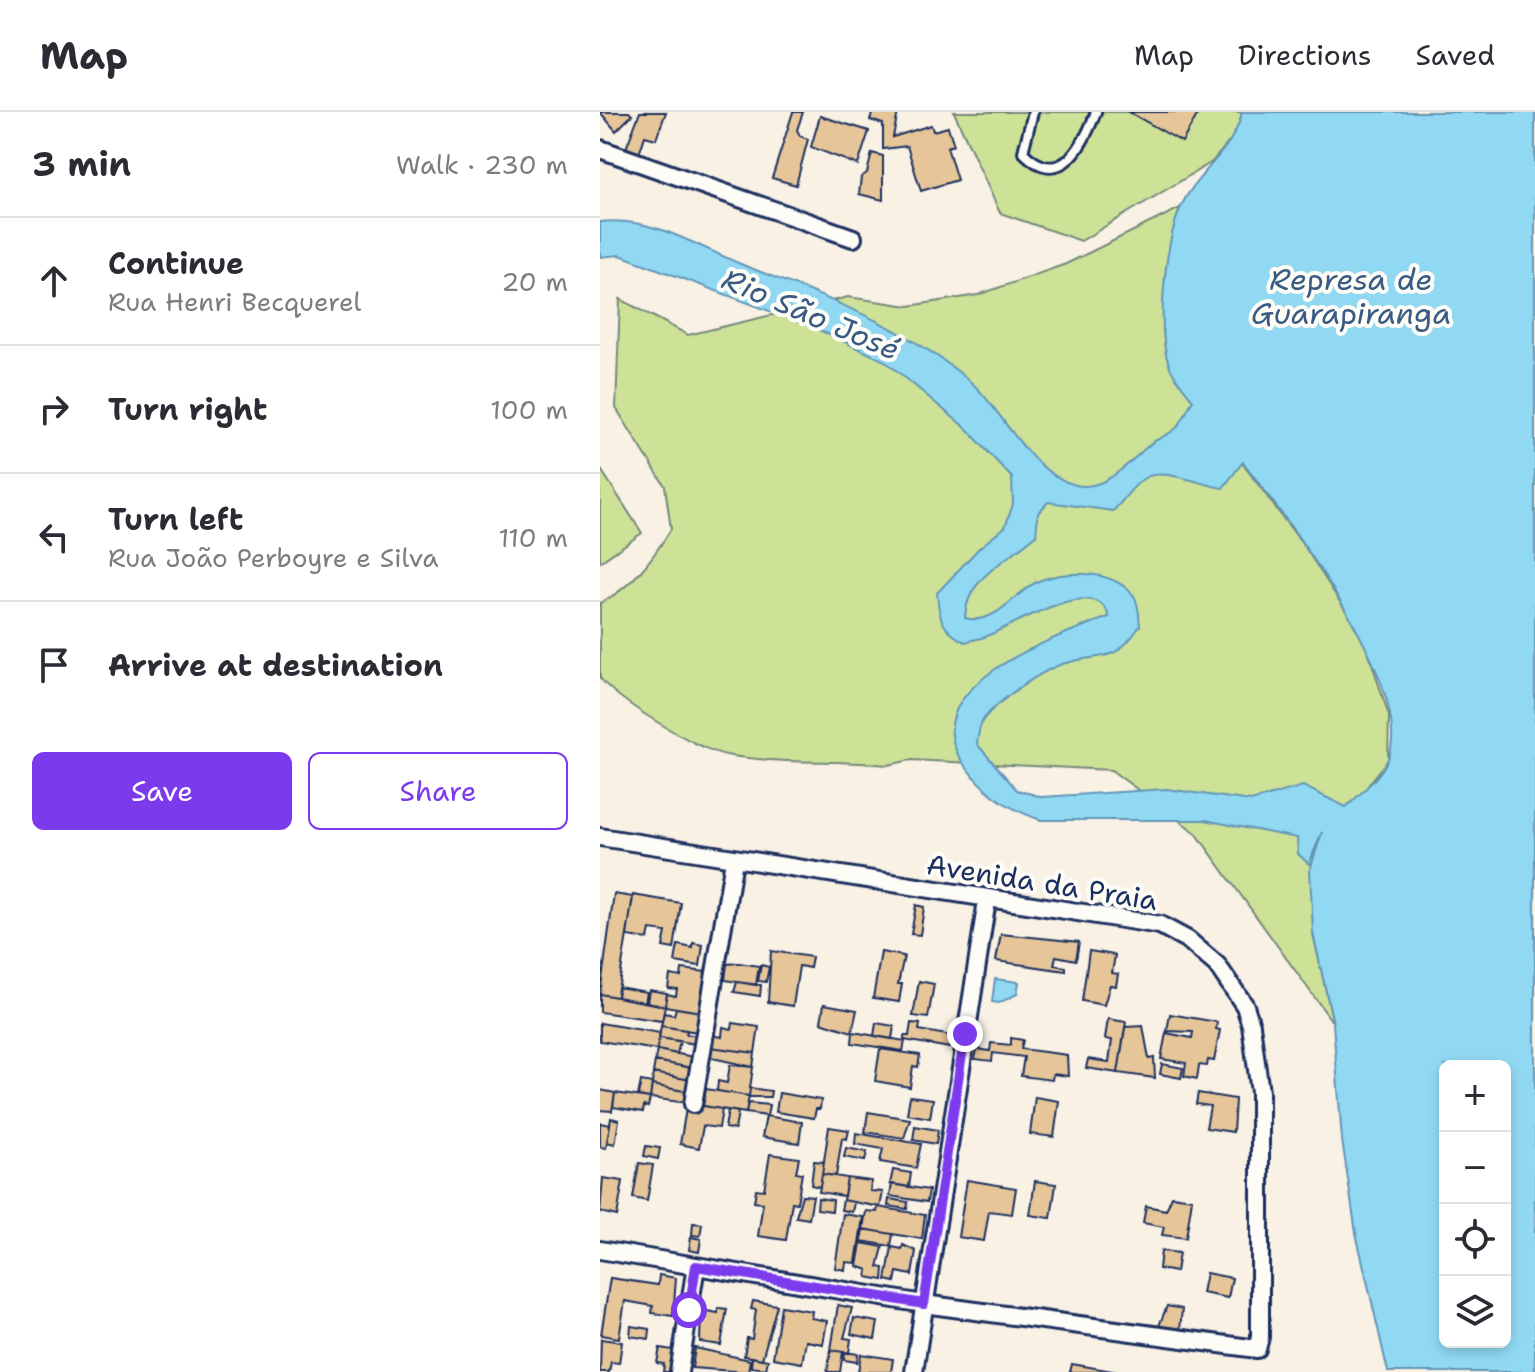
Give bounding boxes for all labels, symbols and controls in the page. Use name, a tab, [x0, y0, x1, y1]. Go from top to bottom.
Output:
text: Map	[40, 30, 128, 81]
text: Map	[1134, 36, 1194, 74]
text: Directions	[1238, 36, 1372, 74]
text: Saved	[1416, 36, 1495, 74]
text: 3 min	[32, 141, 131, 187]
text: Walk · 230 m	[396, 147, 568, 182]
text: Continue	[108, 243, 244, 284]
water label: Rio São José	[716, 258, 906, 370]
icon: ahead	[32, 259, 76, 303]
water label: Represa de Guarapiranga	[1251, 259, 1451, 334]
text: 20 m	[501, 264, 568, 299]
text: Rua Henri Becquerel	[108, 284, 361, 319]
icon: right	[32, 387, 76, 431]
text: Turn right	[108, 389, 267, 430]
text: 100 m	[490, 392, 568, 427]
text: Turn left	[108, 499, 243, 540]
icon: left	[32, 515, 76, 559]
text: 110 m	[498, 520, 568, 555]
text: Rua João Perboyre e Silva	[108, 540, 438, 575]
icon: arrive	[32, 643, 76, 687]
text: Arrive at destination	[108, 645, 443, 686]
button: Save	[32, 752, 292, 830]
button: Share	[308, 752, 568, 830]
street label: Avenida da Praia	[924, 845, 1160, 919]
route end	[947, 1016, 983, 1052]
map controls	[1439, 1060, 1511, 1348]
button: +	[1439, 1060, 1511, 1132]
button: −	[1439, 1132, 1511, 1204]
button: locate	[1439, 1204, 1511, 1276]
button: layers	[1439, 1276, 1511, 1348]
route start	[671, 1292, 707, 1328]

